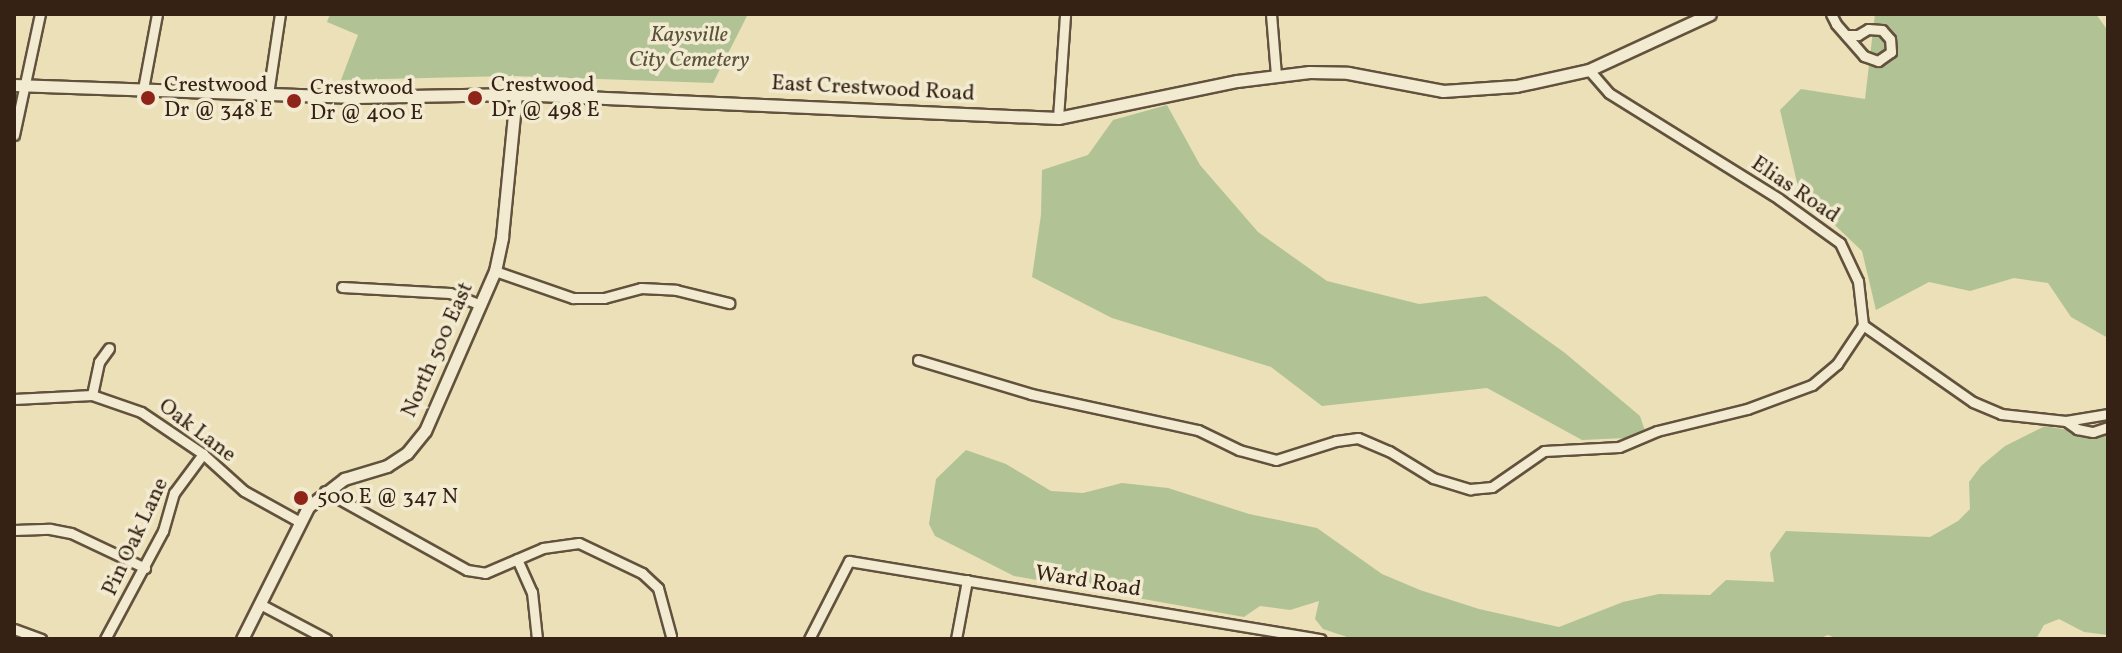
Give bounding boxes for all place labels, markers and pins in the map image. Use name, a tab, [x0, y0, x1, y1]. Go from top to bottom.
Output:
place label: Crestwood Dr @ 348 E	[164, 72, 273, 124]
place label: Crestwood Dr @ 498 E	[491, 72, 600, 124]
place label: Crestwood Dr @ 400 E	[310, 75, 423, 126]
marker: Crestwood Dr @ 348 E	[139, 89, 157, 107]
marker: Crestwood Dr @ 498 E	[466, 89, 484, 107]
marker: Crestwood Dr @ 400 E	[285, 92, 303, 110]
place label: 500 E @ 347 N	[317, 485, 458, 511]
marker: 500 E @ 347 N	[292, 489, 310, 507]

